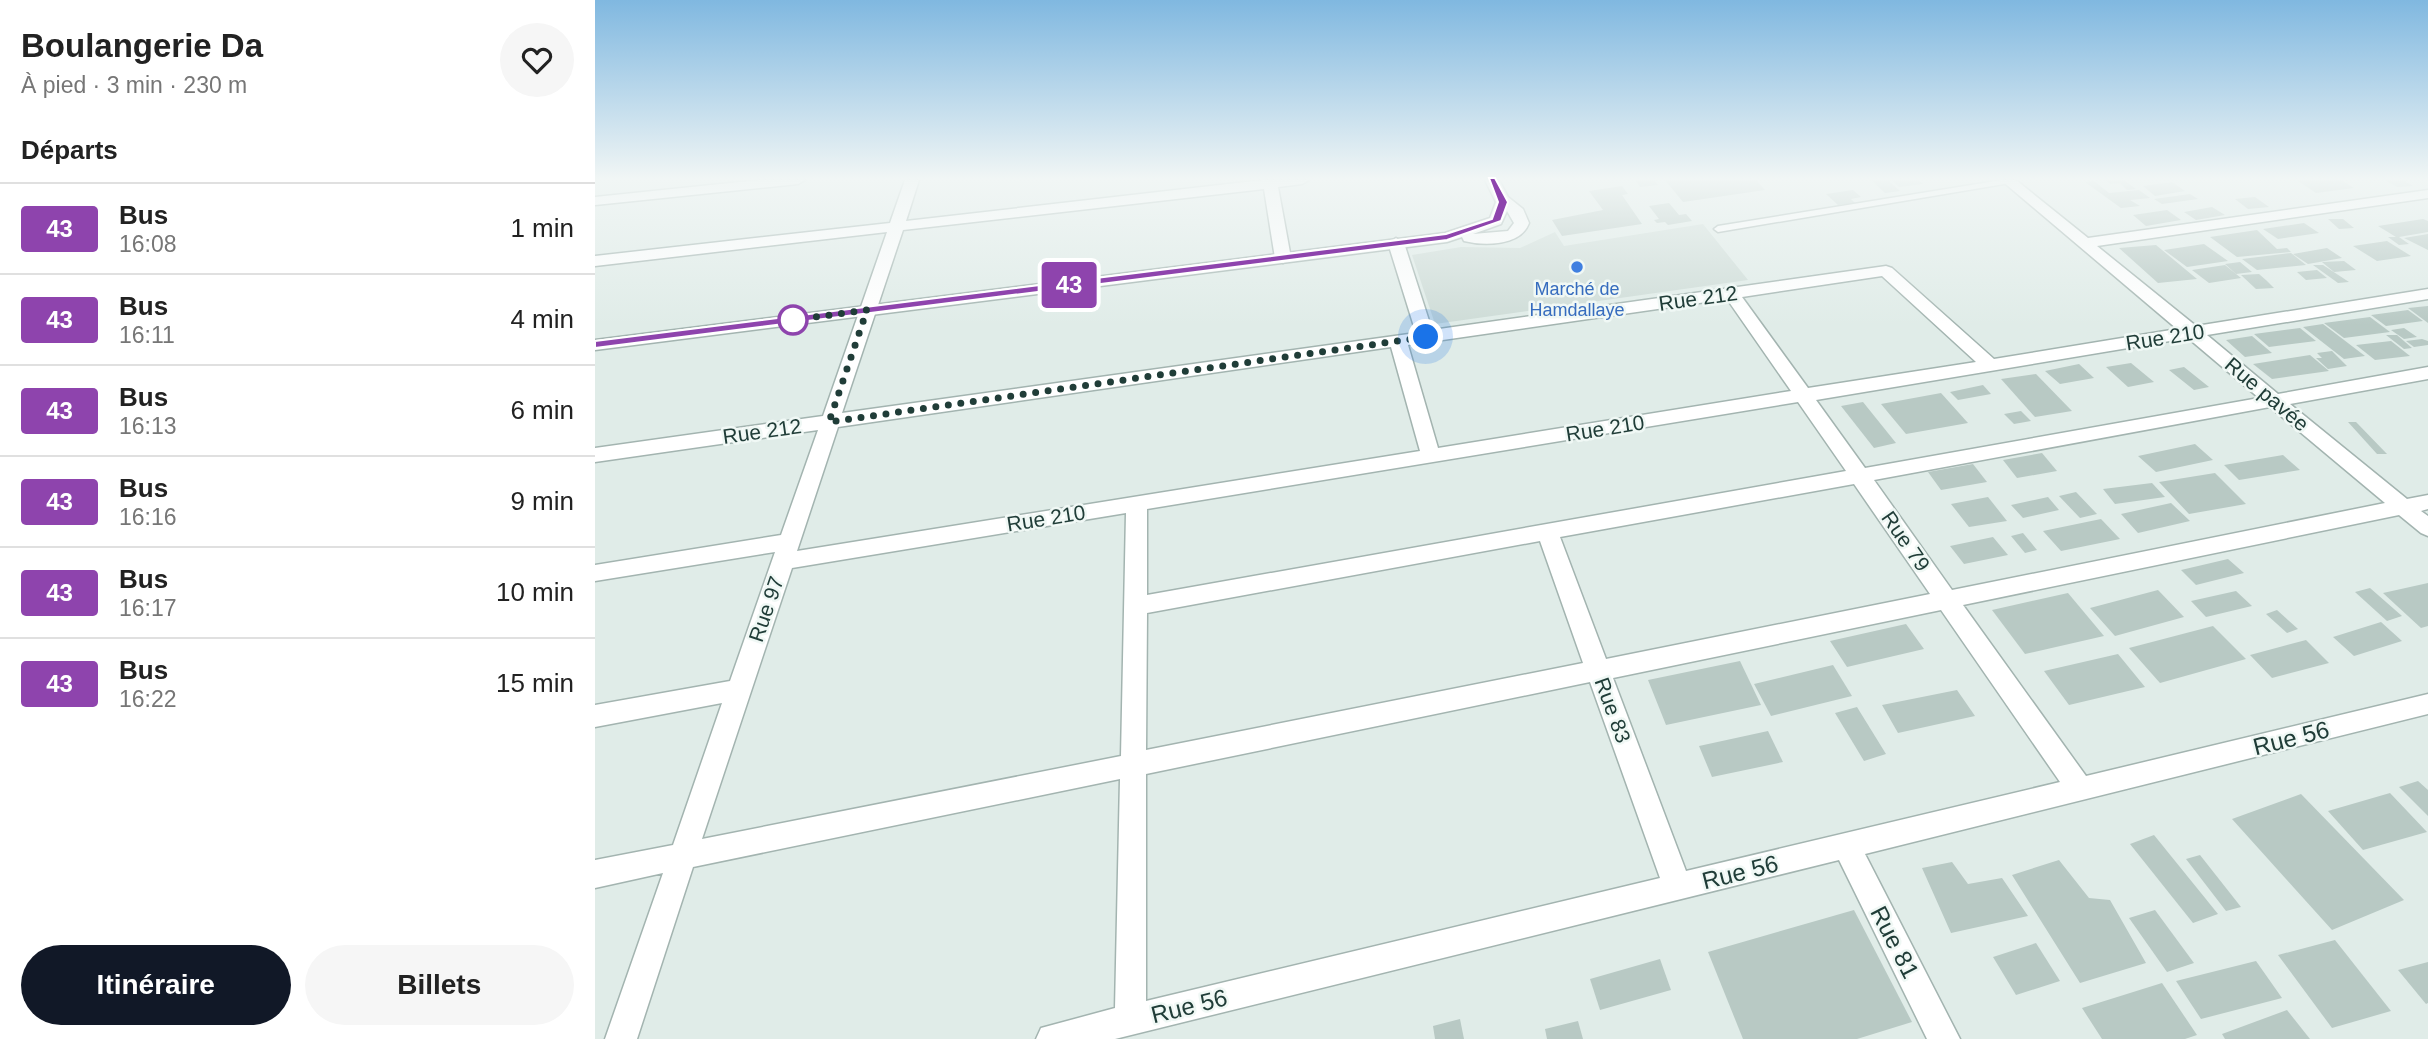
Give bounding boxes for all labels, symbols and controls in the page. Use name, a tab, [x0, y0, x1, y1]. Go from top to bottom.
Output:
button: heart	[500, 23, 574, 97]
text: Boulangerie Da	[21, 27, 263, 64]
text: À pied · 3 min · 230 m	[21, 72, 247, 98]
text: Départs	[21, 135, 118, 165]
text: Bus	[119, 200, 168, 230]
text: 1 min	[510, 213, 574, 243]
text: 43	[46, 215, 73, 242]
text: 16:08	[119, 231, 177, 257]
marker: Marché de Hamdallaye	[1569, 259, 1585, 275]
line badge: 43	[1037, 262, 1100, 308]
text: 43	[1056, 271, 1082, 298]
place label: Marché de Hamdallaye	[1529, 279, 1625, 320]
street label: Rue 212	[1657, 281, 1739, 315]
text: Bus	[119, 291, 168, 321]
text: 4 min	[510, 304, 574, 334]
unlabelled marker	[778, 305, 808, 335]
text: 43	[46, 306, 73, 333]
your location	[1408, 319, 1443, 354]
street label: Rue 210	[2124, 319, 2206, 355]
text: 16:11	[119, 322, 175, 348]
street label: Rue pavée	[2221, 353, 2313, 435]
text: Bus	[119, 382, 168, 412]
text: 6 min	[510, 395, 574, 425]
text: 43	[46, 397, 73, 424]
street label: Rue 210	[1564, 410, 1646, 446]
text: 16:13	[119, 413, 177, 439]
street label: Rue 212	[721, 414, 803, 448]
text: Bus	[119, 473, 168, 503]
text: 9 min	[510, 486, 574, 516]
text: 43	[46, 488, 73, 515]
street label: Rue 210	[1005, 500, 1087, 536]
text: 16:16	[119, 504, 177, 530]
street label: Rue 79	[1877, 507, 1935, 575]
text: Bus	[119, 564, 168, 594]
street label: Rue 97	[744, 573, 788, 645]
text: 10 min	[496, 577, 574, 607]
text: 43	[46, 579, 73, 606]
text: 16:17	[119, 595, 177, 621]
text: Bus	[119, 655, 168, 685]
text: 15 min	[496, 668, 574, 698]
text: 43	[46, 670, 73, 697]
street label: Rue 83	[1591, 674, 1635, 746]
text: 16:22	[119, 686, 177, 712]
street label: Rue 56	[2250, 716, 2332, 760]
street label: Rue 56	[1699, 850, 1781, 894]
street label: Rue 81	[1865, 901, 1925, 983]
button: Itinéraire	[21, 945, 291, 1025]
button: Billets	[305, 945, 574, 1025]
street label: Rue 56	[1148, 984, 1230, 1028]

